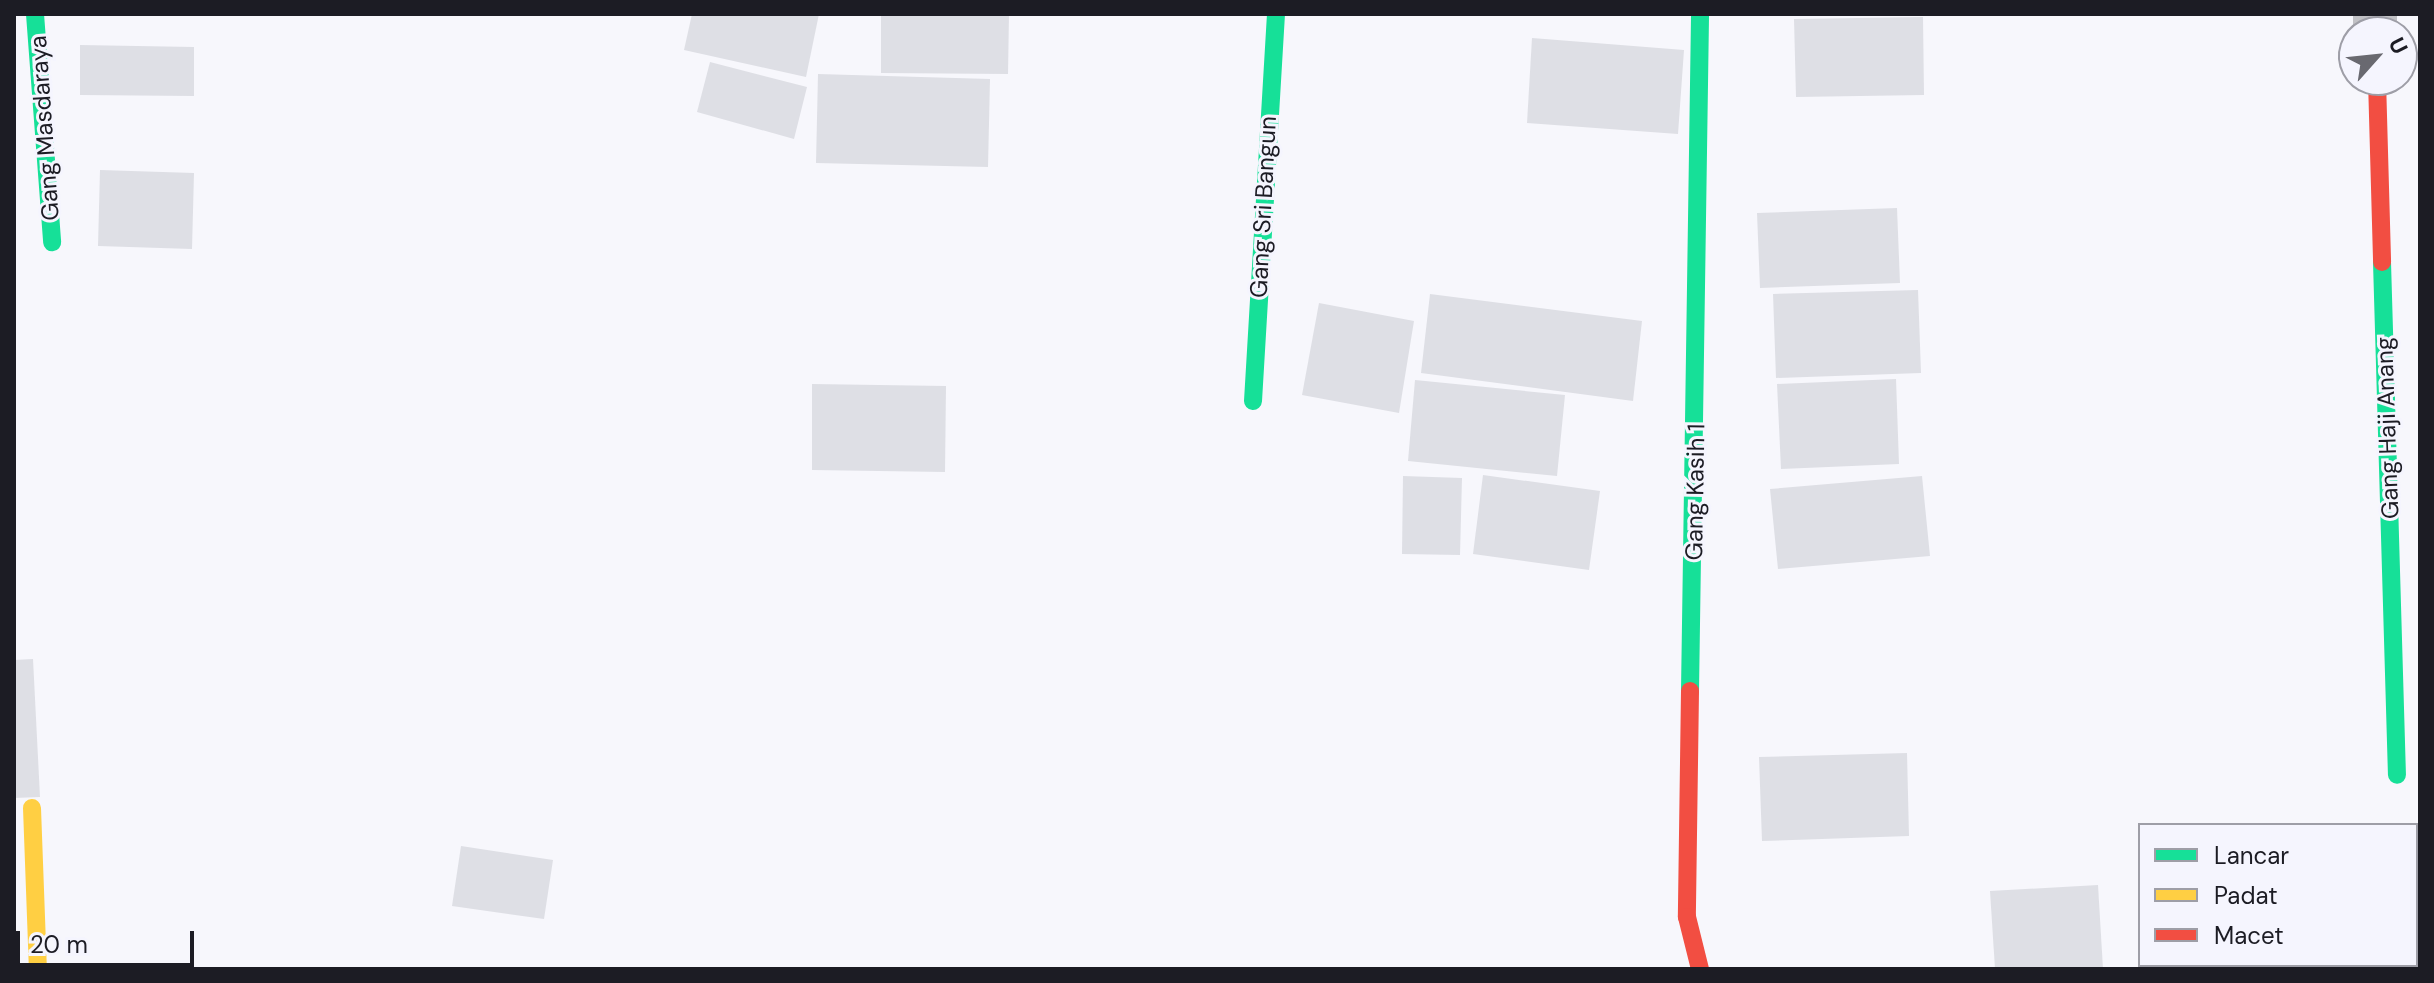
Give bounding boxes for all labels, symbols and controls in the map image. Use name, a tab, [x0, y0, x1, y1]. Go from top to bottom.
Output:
north arrow	[2338, 16, 2418, 96]
text: U	[2382, 32, 2414, 59]
street label: Gang Masdaraya	[23, 35, 65, 221]
street label: Gang Sri Bangun	[1244, 115, 1282, 299]
street label: Gang Haji Anang	[2369, 336, 2405, 520]
street label: Gang Kasih 1	[1679, 423, 1711, 561]
legend	[2138, 823, 2418, 967]
text: Lancar	[2214, 840, 2289, 871]
text: Padat	[2214, 880, 2278, 911]
scale bar	[20, 915, 198, 965]
text: Macet	[2214, 920, 2284, 951]
text: 20 m	[30, 929, 88, 960]

